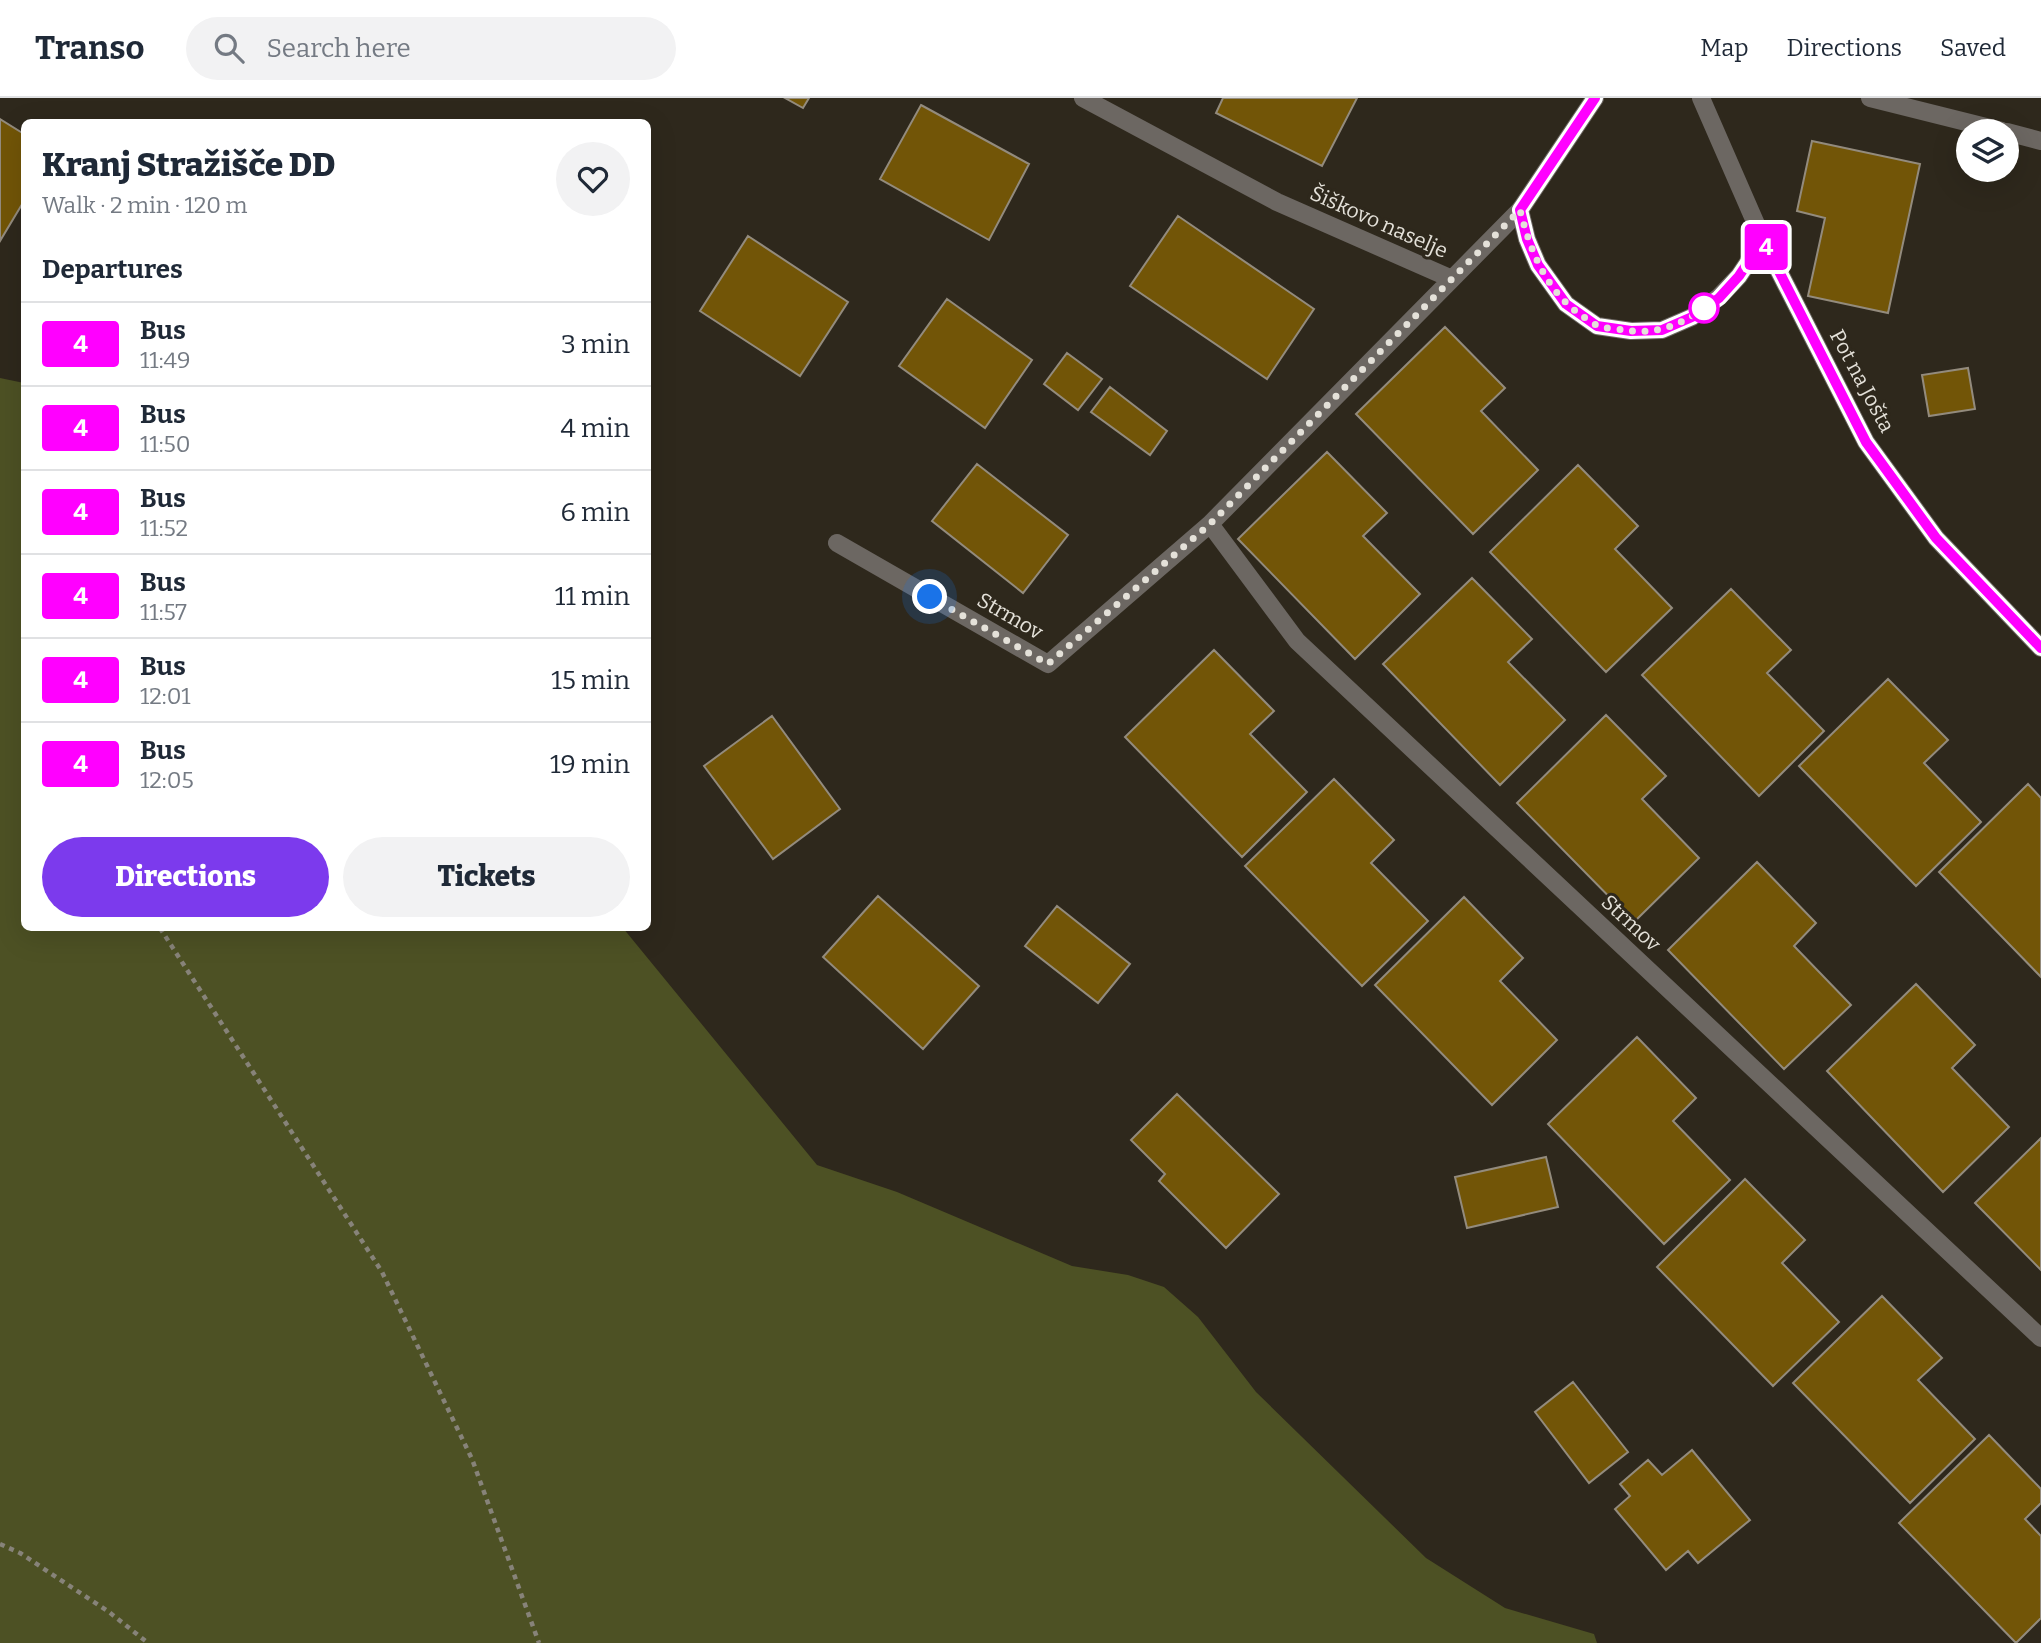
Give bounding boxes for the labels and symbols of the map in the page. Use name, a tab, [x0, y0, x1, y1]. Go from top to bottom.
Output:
street label: Šiškovo naselje	[1306, 180, 1452, 264]
line badge: 4	[1743, 224, 1789, 270]
unlabelled marker	[1689, 293, 1719, 323]
street label: Pot na Jošta	[1824, 325, 1900, 437]
your location	[912, 579, 947, 614]
street label: Strmov	[972, 587, 1048, 646]
street label: Strmov	[1596, 889, 1667, 958]

